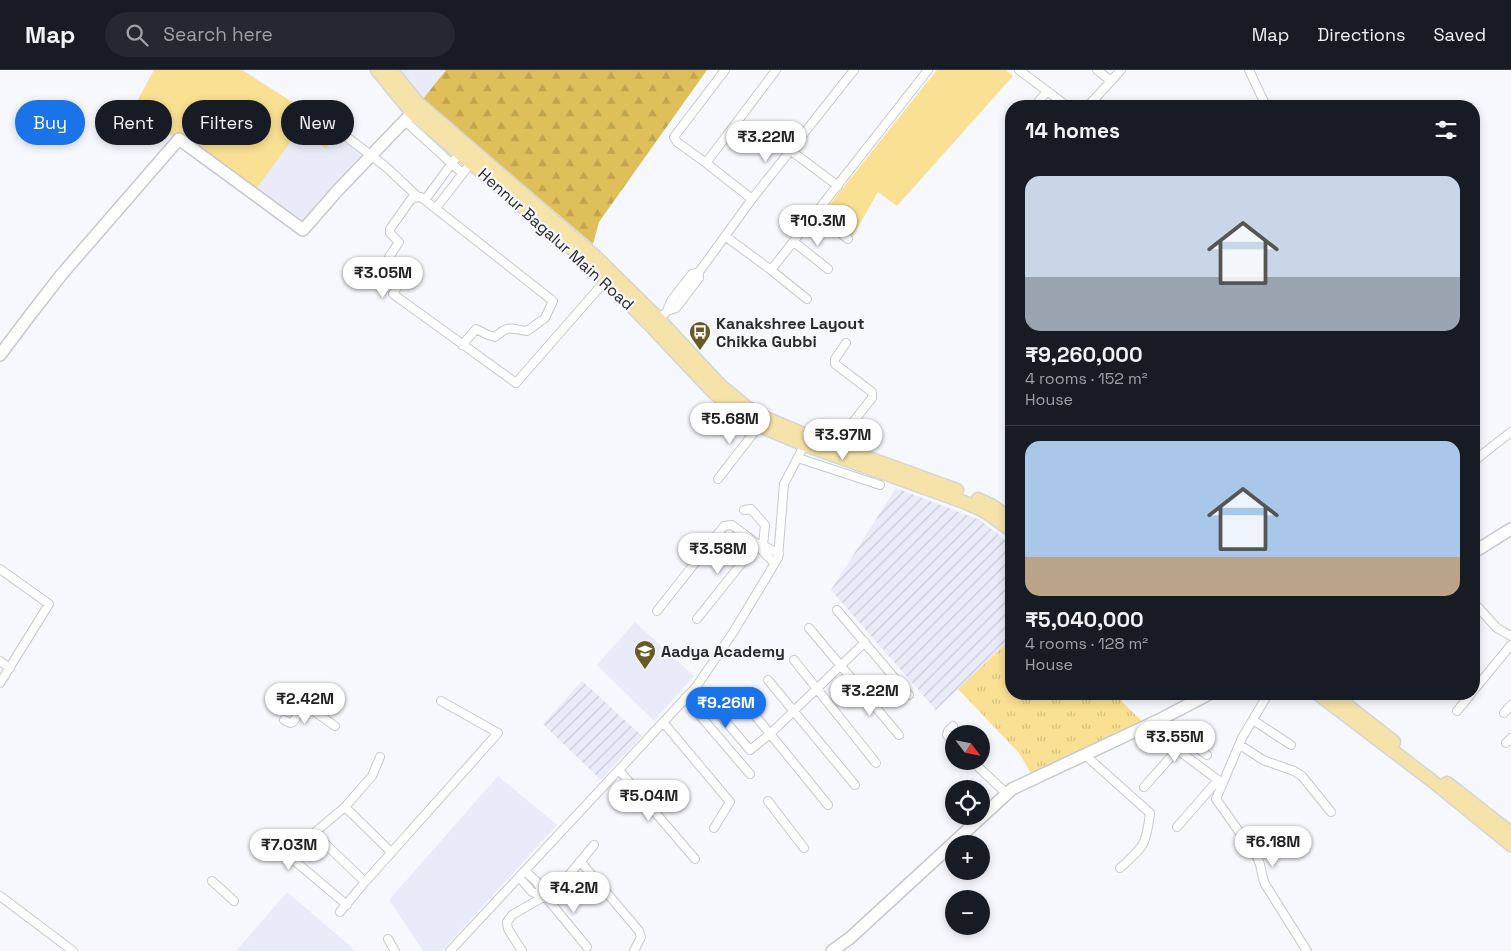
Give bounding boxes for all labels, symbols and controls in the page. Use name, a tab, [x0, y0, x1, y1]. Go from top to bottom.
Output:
search box	[105, 12, 455, 57]
text: Map	[25, 19, 75, 50]
icon: search	[123, 21, 151, 49]
text: Search here	[163, 22, 273, 47]
text: Map	[1252, 23, 1289, 46]
text: Directions	[1317, 23, 1406, 46]
text: Saved	[1434, 23, 1486, 46]
chip: Buy	[15, 100, 85, 145]
chip: Rent	[95, 100, 172, 145]
chip: Filters	[182, 100, 271, 145]
chip: New	[281, 100, 354, 145]
icon: filters	[1432, 116, 1460, 144]
text: 14 homes	[1025, 117, 1120, 144]
pin: ₹3.22M	[725, 121, 807, 163]
text: ₹3.22M	[737, 126, 795, 147]
street label: Hennur Bagalur Main Road	[474, 163, 638, 315]
pin: ₹10.3M	[777, 204, 859, 247]
icon: home	[1198, 208, 1288, 298]
text: ₹10.3M	[790, 210, 846, 231]
pin: ₹3.05M	[342, 256, 424, 299]
text: ₹3.05M	[354, 262, 412, 283]
place label: Kanakshree Layout Chikka Gubbi	[716, 313, 864, 352]
bus stop icon: Kanakshree Layout Chikka Gubbi	[688, 320, 712, 351]
text: ₹9,260,000	[1025, 341, 1143, 368]
text: 4 rooms · 152 m²	[1025, 368, 1148, 389]
text: House	[1025, 389, 1073, 410]
pin: ₹5.68M	[689, 402, 771, 445]
text: ₹5.68M	[701, 408, 759, 429]
pin: ₹3.97M	[802, 418, 884, 461]
text: ₹3.97M	[815, 424, 871, 445]
icon: home	[1198, 474, 1288, 564]
pin: ₹3.58M	[677, 532, 759, 575]
text: ₹3.58M	[689, 538, 747, 559]
text: ₹5,040,000	[1025, 606, 1144, 633]
text: 4 rooms · 128 m²	[1025, 633, 1148, 654]
school or university icon: Aadya Academy	[633, 639, 657, 670]
place label: Aadya Academy	[661, 641, 785, 662]
text: House	[1025, 654, 1073, 675]
pin: ₹3.22M	[829, 674, 911, 717]
text: ₹3.22M	[841, 680, 899, 701]
pin: ₹2.42M	[264, 682, 346, 725]
pin: ₹9.26M	[685, 686, 767, 729]
text: ₹2.42M	[276, 688, 334, 709]
text: ₹9.26M	[697, 692, 755, 713]
pin: ₹3.55M	[1134, 720, 1216, 763]
north arrow	[945, 725, 990, 770]
map controls	[945, 725, 990, 935]
text: ₹3.55M	[1146, 726, 1204, 747]
pin: ₹5.04M	[608, 780, 690, 822]
button: locate	[945, 780, 990, 825]
text: ₹5.04M	[620, 785, 678, 806]
pin: ₹6.18M	[1232, 826, 1314, 868]
pin: ₹7.03M	[248, 828, 330, 871]
text: ₹6.18M	[1246, 831, 1300, 852]
text: ₹7.03M	[261, 834, 317, 855]
button: +	[945, 835, 990, 880]
pin: ₹4.2M	[539, 872, 609, 914]
text: ₹4.2M	[550, 877, 598, 898]
button: −	[945, 890, 990, 935]

